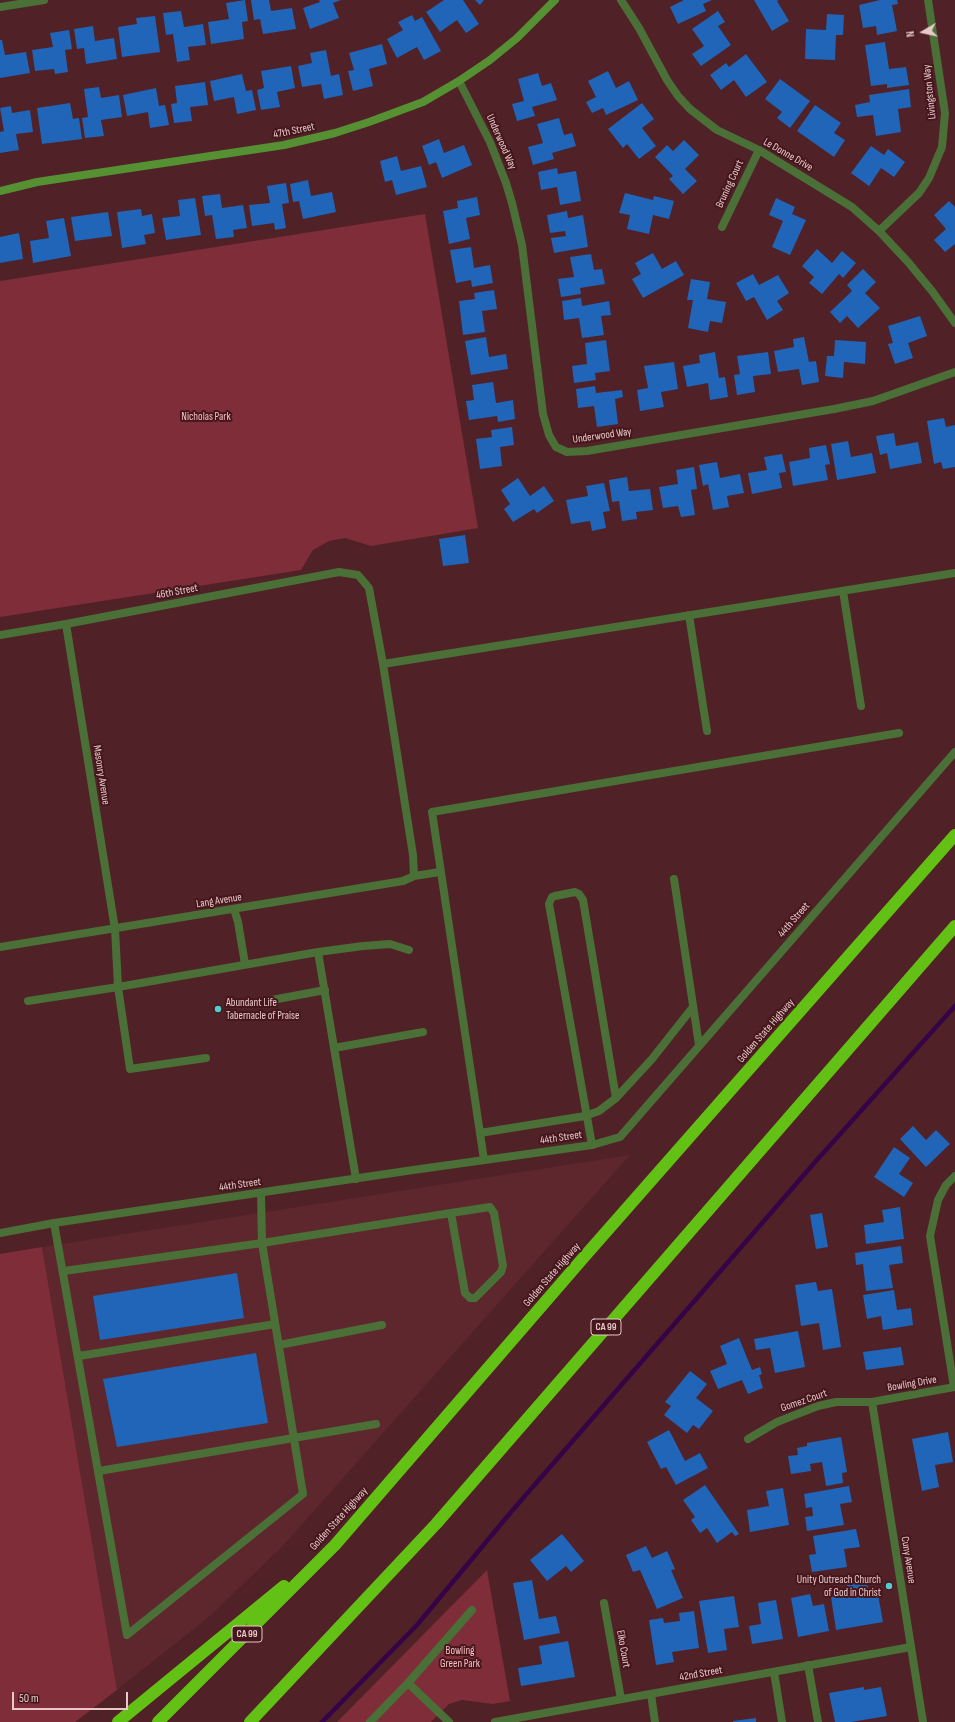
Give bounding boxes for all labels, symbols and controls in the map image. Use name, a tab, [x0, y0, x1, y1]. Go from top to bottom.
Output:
north arrow	[903, 12, 943, 52]
text: N	[904, 30, 918, 38]
street label: Livingston Way	[921, 64, 939, 120]
street label: Underwood Way	[483, 112, 519, 172]
street label: 47th Street	[272, 120, 316, 142]
street label: Le Donne Drive	[761, 136, 815, 174]
street label: Bruning Court	[713, 158, 747, 210]
park label: Nicholas Park	[181, 410, 231, 424]
street label: Underwood Way	[572, 425, 632, 447]
street label: 46th Street	[155, 581, 199, 603]
street label: Masonry Avenue	[90, 744, 112, 806]
street label: Lang Avenue	[195, 891, 243, 911]
street label: 44th Street	[775, 900, 813, 940]
place label: Abundant Life Tabernacle of Praise	[226, 996, 299, 1022]
street label: Golden State Highway	[735, 996, 797, 1066]
marker: Abundant Life Tabernacle of Praise	[213, 1004, 223, 1014]
street label: 44th Street	[539, 1129, 583, 1147]
street label: 44th Street	[218, 1176, 262, 1194]
street label: Golden State Highway	[521, 1240, 583, 1310]
road number: CA 99	[591, 1319, 621, 1335]
street label: Bowling Drive	[886, 1373, 938, 1395]
street label: Gomez Court	[779, 1387, 829, 1415]
street label: Golden State Highway	[307, 1485, 371, 1553]
street label: Cuny Avenue	[898, 1536, 918, 1584]
place label: Unity Outreach Church of God in Christ	[797, 1573, 881, 1599]
marker: Unity Outreach Church of God in Christ	[884, 1581, 894, 1591]
road number: CA 99	[232, 1626, 262, 1642]
street label: Elko Court	[613, 1629, 633, 1669]
park label: Bowling Green Park	[440, 1644, 480, 1670]
street label: 42nd Street	[678, 1664, 724, 1684]
scale bar	[14, 1684, 130, 1710]
text: 50 m	[19, 1691, 39, 1706]

